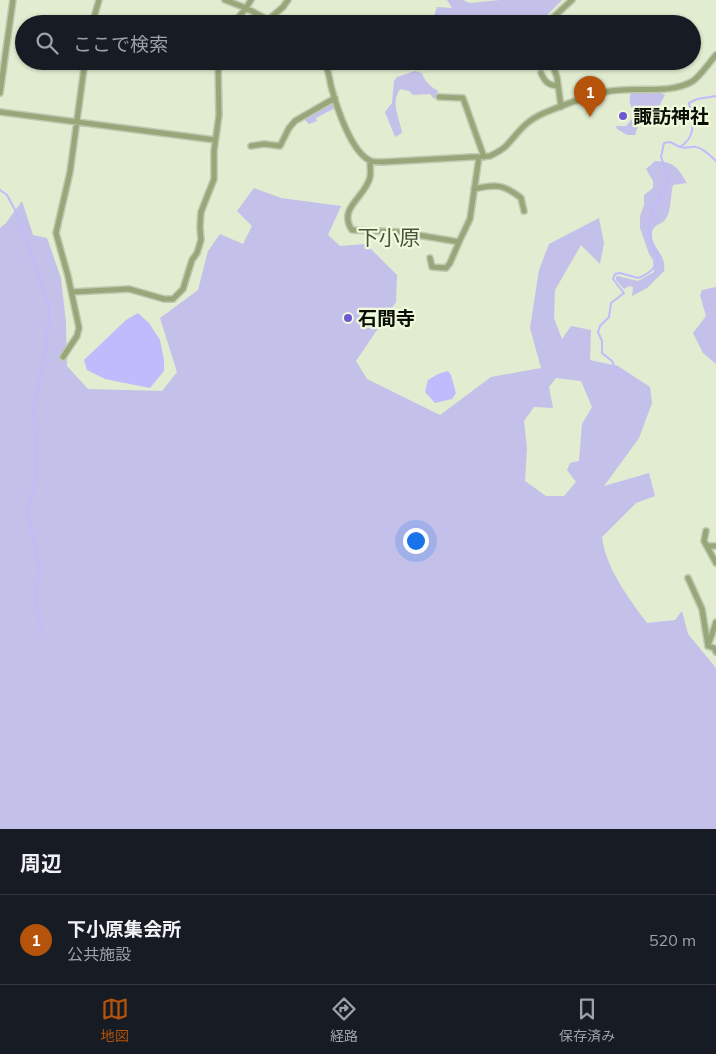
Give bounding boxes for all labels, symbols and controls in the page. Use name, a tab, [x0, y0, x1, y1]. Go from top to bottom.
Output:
search box	[15, 15, 701, 70]
icon: search	[33, 29, 61, 57]
text: ここで検索	[73, 32, 168, 56]
pin: 1	[574, 76, 606, 117]
place label: 諏訪神社	[633, 104, 709, 128]
marker: 諏訪神社	[617, 110, 629, 122]
district label: 下小原	[358, 224, 421, 250]
place label: 石間寺	[358, 306, 415, 330]
marker: 石間寺	[342, 312, 354, 324]
your location	[403, 528, 429, 554]
text: 周辺	[20, 850, 62, 876]
text: 下小原集会所	[67, 917, 181, 941]
text: 1	[31, 930, 41, 950]
text: 520 m	[649, 930, 696, 950]
text: 公共施設	[67, 944, 131, 964]
tab: 地図	[101, 995, 129, 1045]
tab: 経路	[330, 995, 358, 1045]
tab: 保存済み	[559, 995, 615, 1045]

